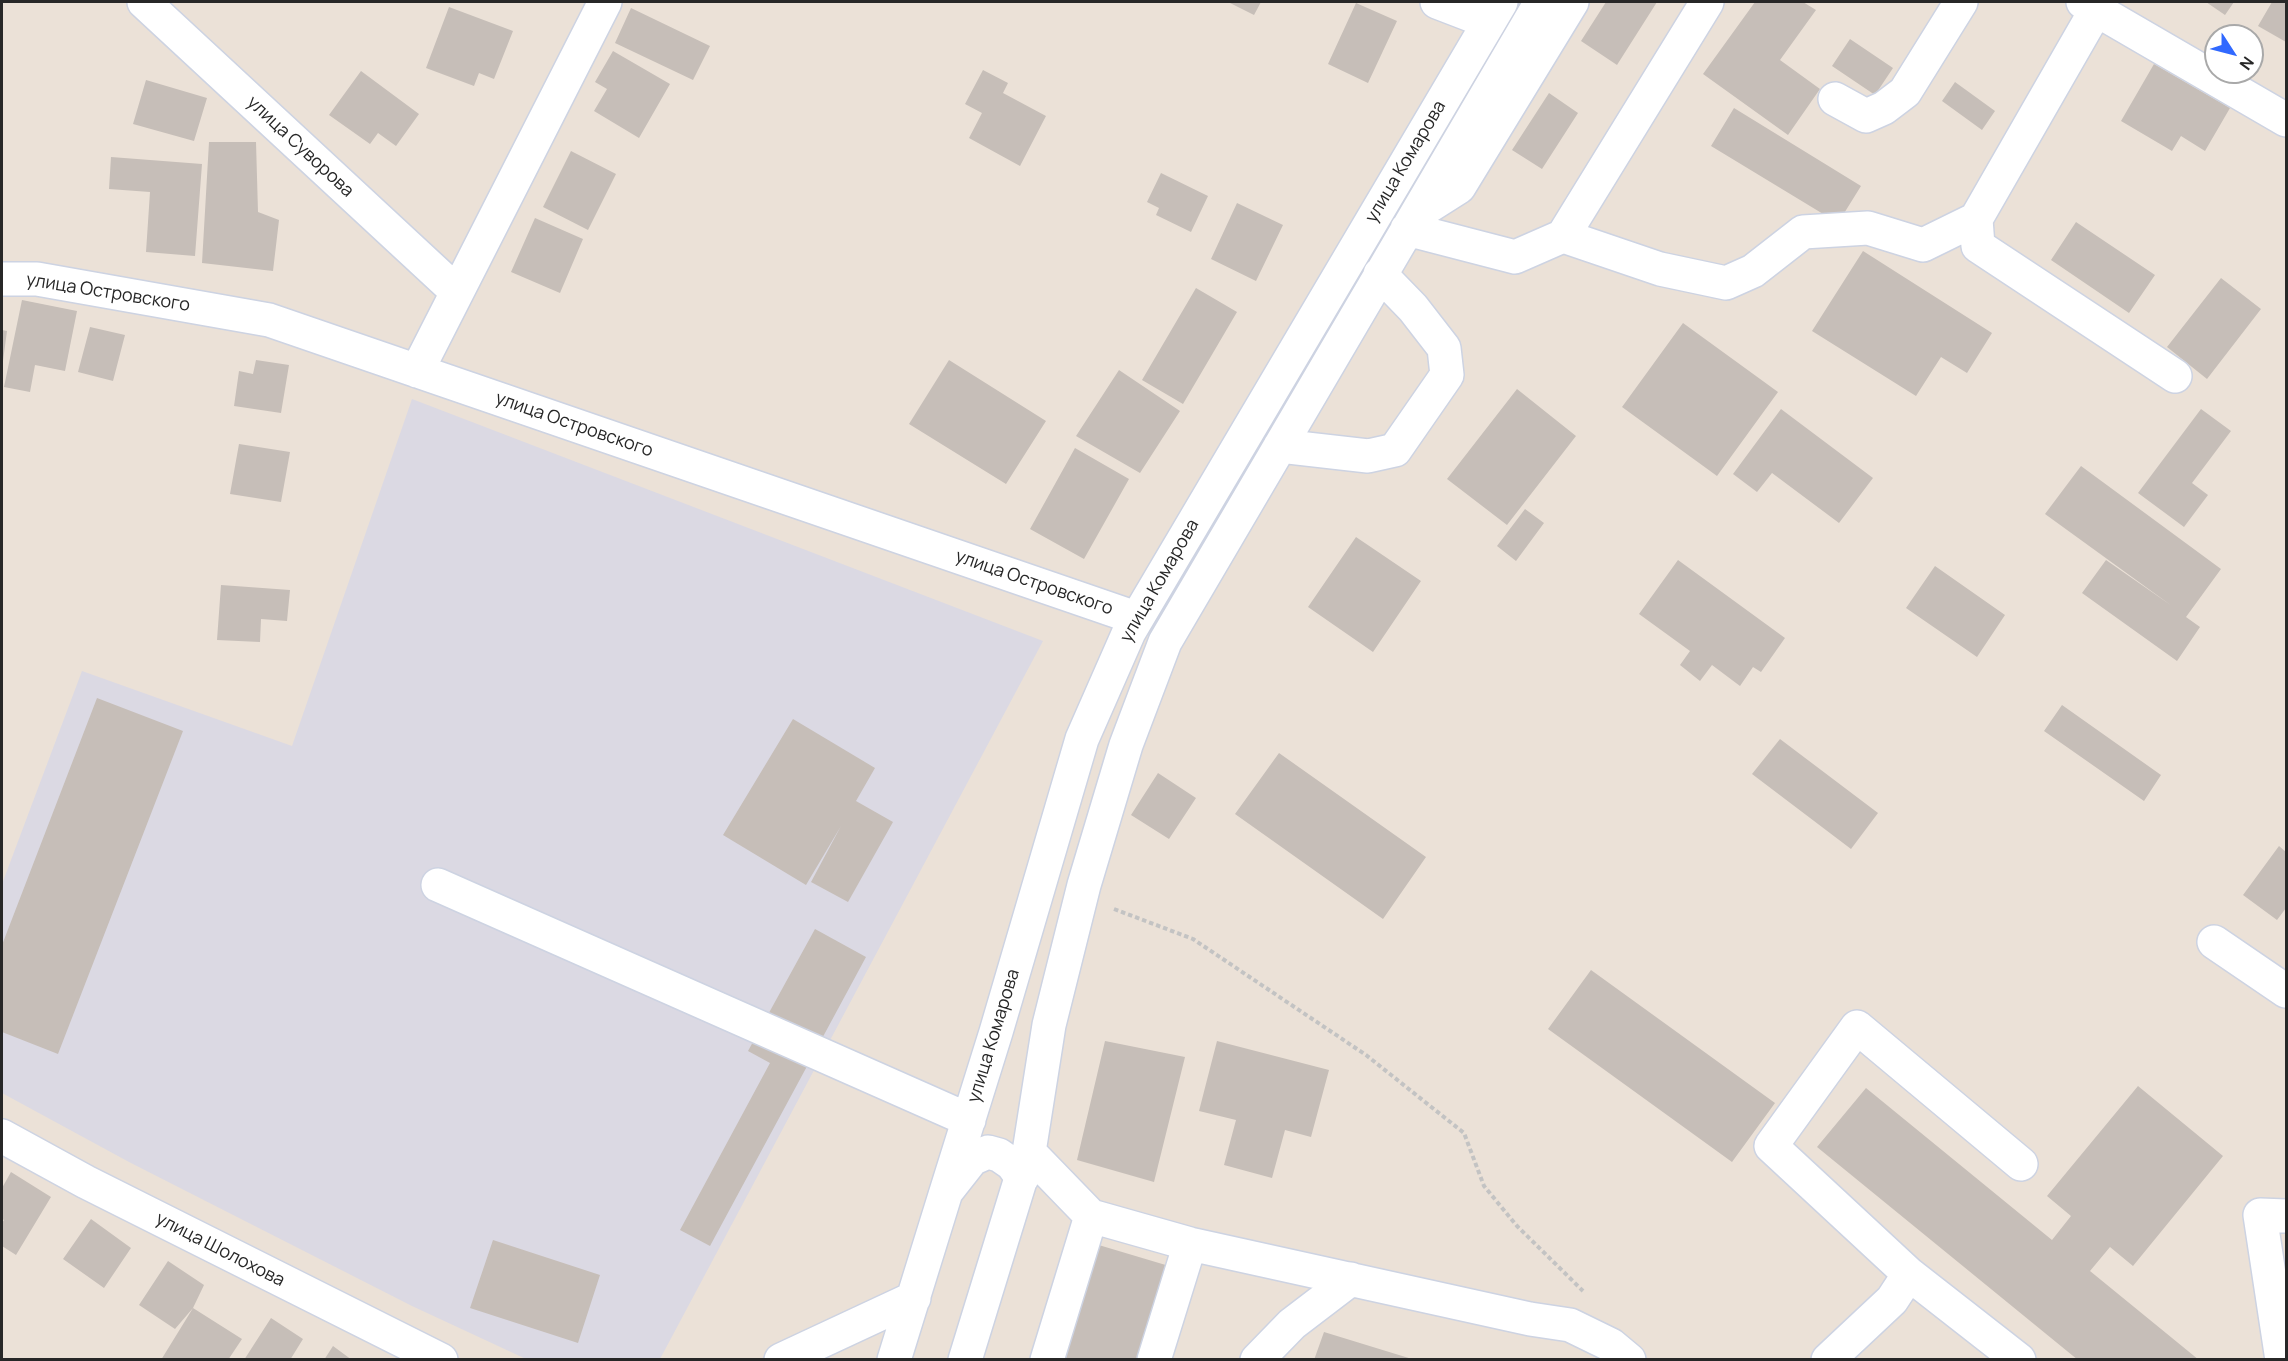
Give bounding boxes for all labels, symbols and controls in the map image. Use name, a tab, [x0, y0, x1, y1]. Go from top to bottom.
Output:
north arrow	[2204, 24, 2264, 84]
text: N	[2235, 52, 2259, 75]
street label: улица Суворова	[242, 92, 358, 202]
street label: улица Комарова	[1361, 97, 1451, 227]
street label: улица Островского	[25, 269, 191, 317]
street label: улица Островского	[492, 388, 656, 462]
street label: улица Комарова	[1116, 516, 1204, 646]
street label: улица Островского	[952, 546, 1116, 620]
street label: улица Комарова	[963, 967, 1025, 1105]
street label: улица Шолохова	[152, 1208, 288, 1292]

